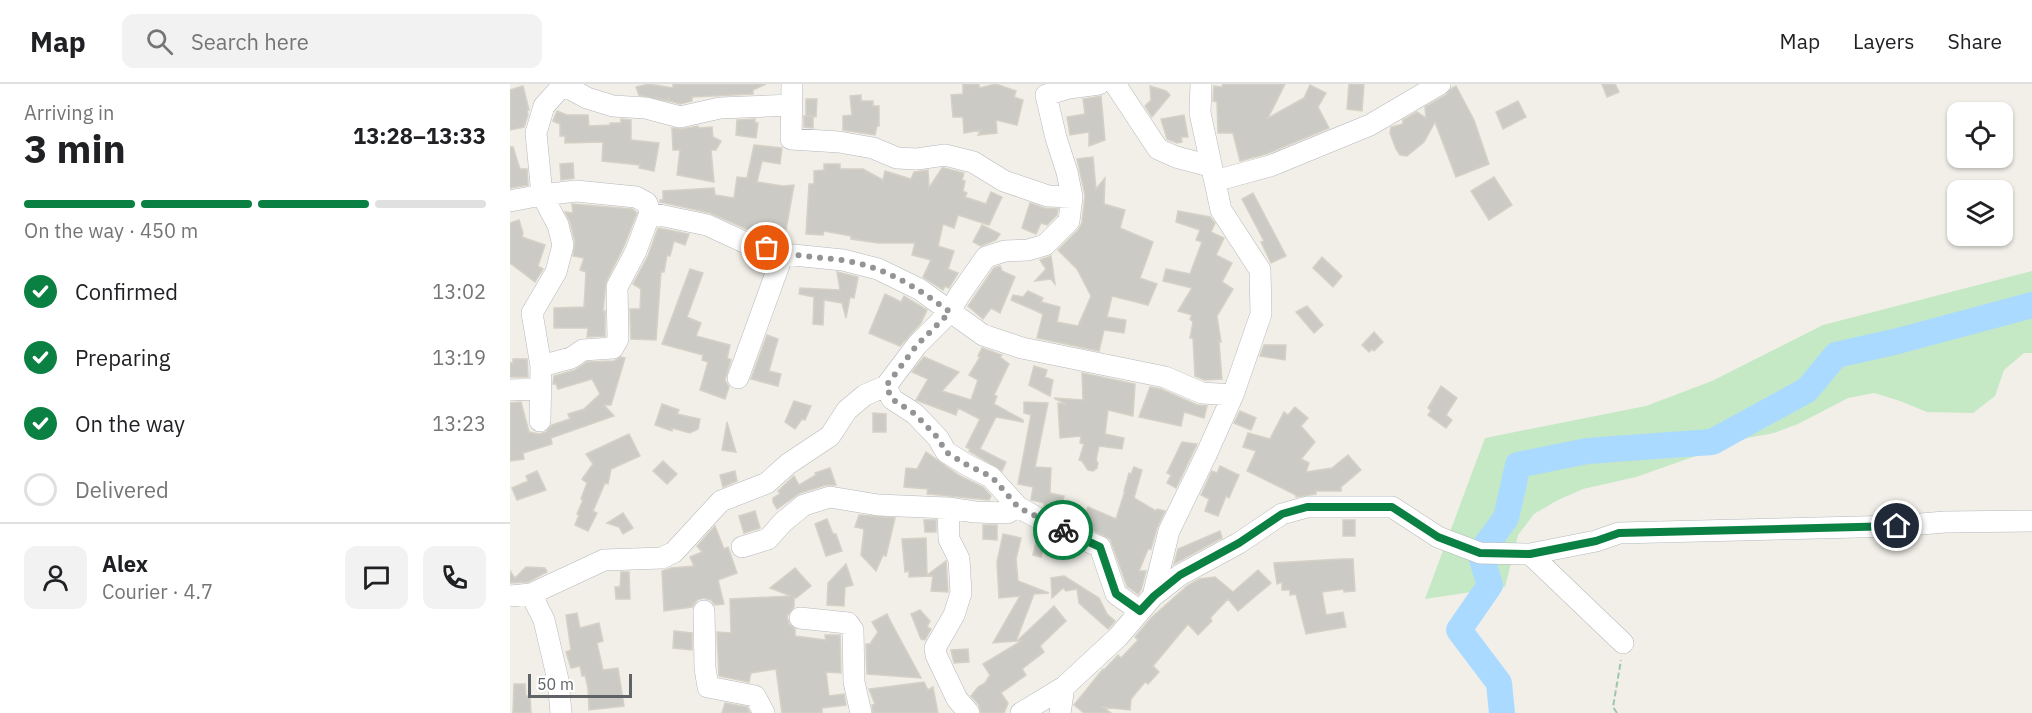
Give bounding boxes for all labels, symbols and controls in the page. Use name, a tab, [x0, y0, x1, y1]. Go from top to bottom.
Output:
search box	[122, 14, 542, 68]
text: Map	[30, 23, 86, 60]
icon: search	[143, 25, 176, 58]
text: Search here	[191, 27, 309, 56]
text: Map	[1780, 27, 1820, 55]
text: Layers	[1853, 27, 1915, 55]
text: Share	[1948, 27, 2002, 55]
text: Arriving in	[24, 99, 114, 126]
map controls	[1947, 102, 2013, 246]
button: locate	[1947, 102, 2013, 168]
text: 13:28–13:33	[353, 121, 486, 150]
text: 3 min	[24, 123, 126, 174]
button: layers	[1947, 180, 2013, 246]
text: On the way · 450 m	[24, 217, 198, 244]
pin	[741, 222, 792, 273]
icon: bag	[750, 231, 783, 264]
icon: check	[24, 275, 57, 308]
text: Confirmed	[75, 277, 178, 306]
text: 13:02	[432, 278, 486, 305]
icon: check	[24, 341, 57, 374]
text: Preparing	[75, 343, 170, 372]
text: 13:19	[432, 344, 486, 371]
icon: check	[24, 407, 57, 440]
text: On the way	[75, 409, 185, 438]
text: 13:23	[432, 410, 486, 437]
text: Delivered	[75, 475, 169, 504]
courier	[1033, 500, 1093, 560]
pin	[1871, 500, 1922, 551]
icon: home	[1880, 509, 1913, 542]
icon: bike	[1047, 514, 1080, 547]
button: person	[24, 546, 87, 609]
button: chat	[345, 546, 408, 609]
button: phone	[423, 546, 486, 609]
text: Alex	[102, 549, 148, 578]
text: Courier · 4.7	[102, 578, 213, 605]
scale bar	[528, 671, 632, 698]
text: 50 m	[537, 674, 574, 694]

